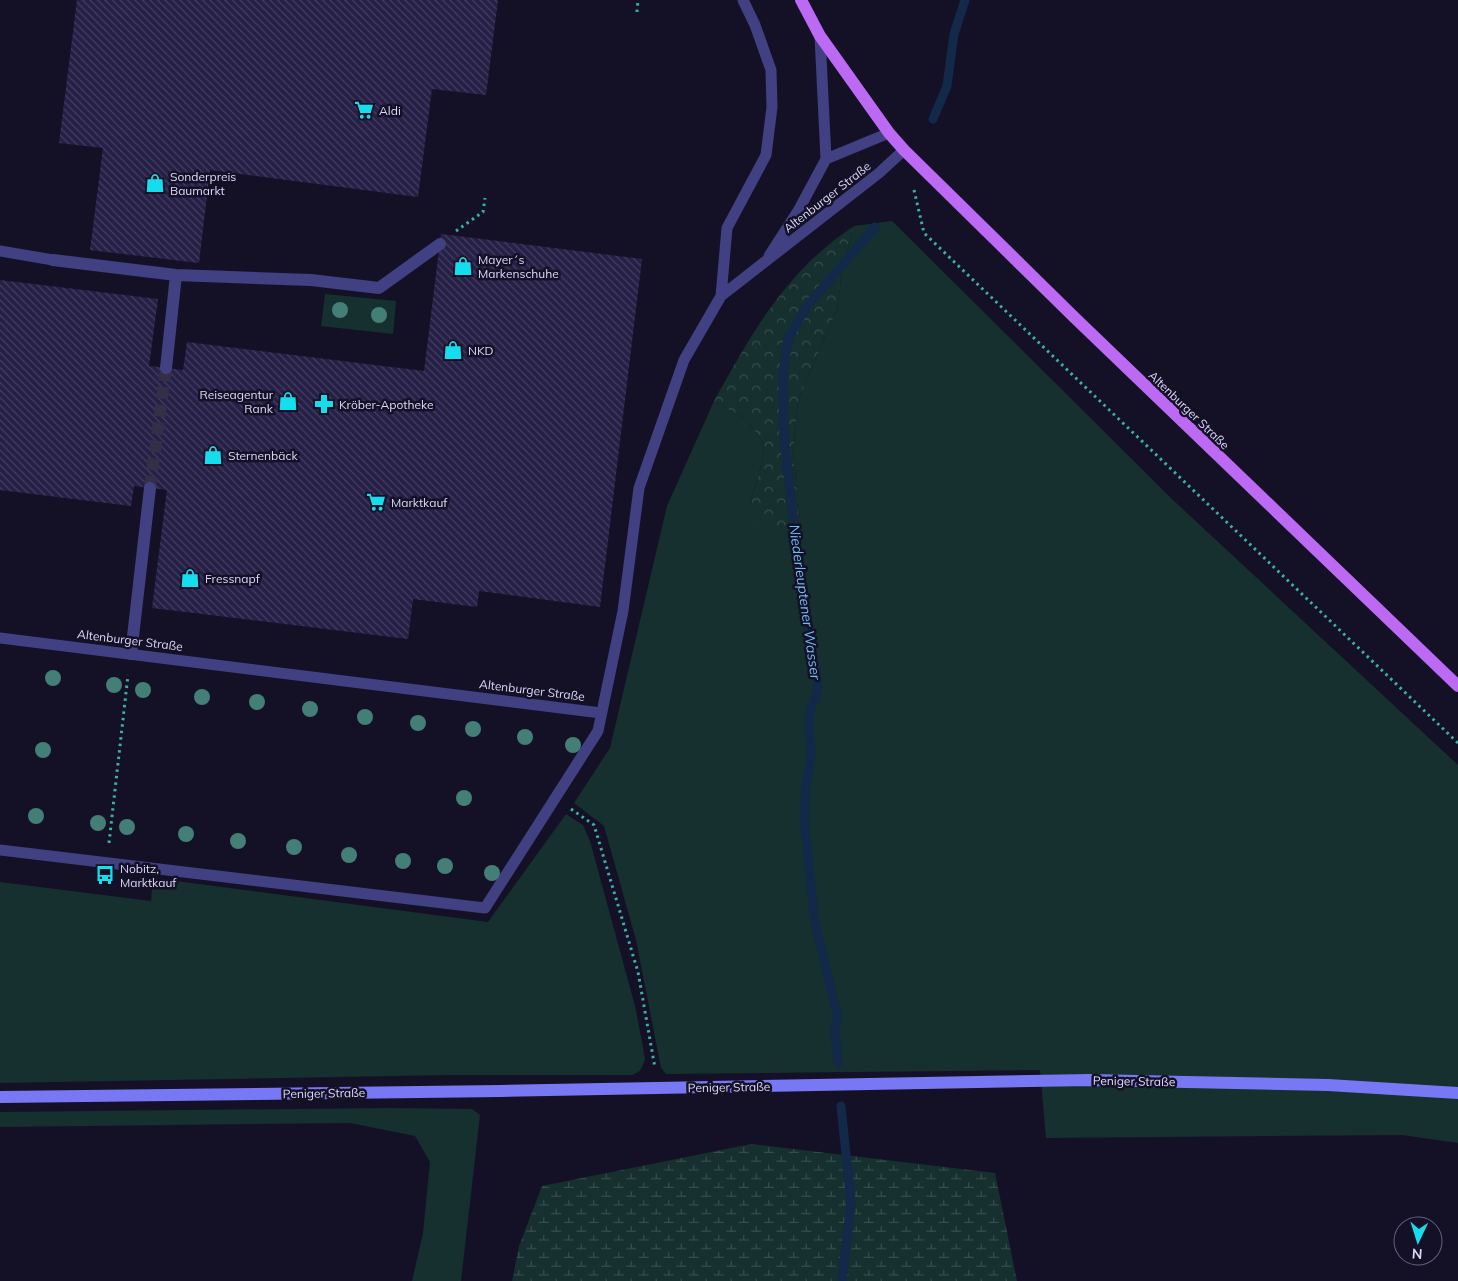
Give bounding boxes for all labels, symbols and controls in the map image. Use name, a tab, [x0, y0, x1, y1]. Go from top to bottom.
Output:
supermarket icon: Aldi	[353, 99, 375, 121]
place label: Aldi	[379, 103, 401, 118]
street label: Altenburger Straße	[780, 158, 874, 236]
place label: Sonderpreis Baumarkt	[170, 169, 236, 198]
shop icon: Sonderpreis Baumarkt	[144, 172, 166, 194]
place label: Mayer´s Markenschuhe	[478, 252, 559, 281]
shop icon: Mayer´s Markenschuhe	[452, 255, 474, 277]
shop icon: NKD	[442, 339, 464, 361]
place label: NKD	[468, 343, 494, 358]
street label: Altenburger Straße	[1146, 368, 1232, 452]
place label: Reiseagentur Rank	[199, 387, 274, 416]
shop icon: Reiseagentur Rank	[277, 390, 299, 412]
pharmacy icon: Kröber-Apotheke	[313, 393, 335, 415]
place label: Kröber-Apotheke	[339, 397, 434, 412]
shop icon: Sternenbäck	[202, 444, 224, 466]
place label: Sternenbäck	[228, 448, 298, 463]
supermarket icon: Marktkauf	[365, 491, 387, 513]
place label: Marktkauf	[391, 495, 448, 510]
water label: Niederleuptener Wasser	[785, 523, 825, 682]
shop icon: Fressnapf	[179, 567, 201, 589]
place label: Fressnapf	[205, 571, 261, 586]
street label: Altenburger Straße	[76, 626, 184, 654]
street label: Altenburger Straße	[478, 676, 586, 704]
place label: Nobitz, Marktkauf	[120, 861, 177, 890]
bus stop icon: Nobitz, Marktkauf	[94, 864, 116, 886]
street label: Peniger Straße	[1093, 1073, 1175, 1089]
street label: Peniger Straße	[688, 1079, 770, 1095]
street label: Peniger Straße	[283, 1085, 365, 1101]
north arrow	[1393, 1216, 1443, 1266]
text: N	[1411, 1245, 1423, 1263]

